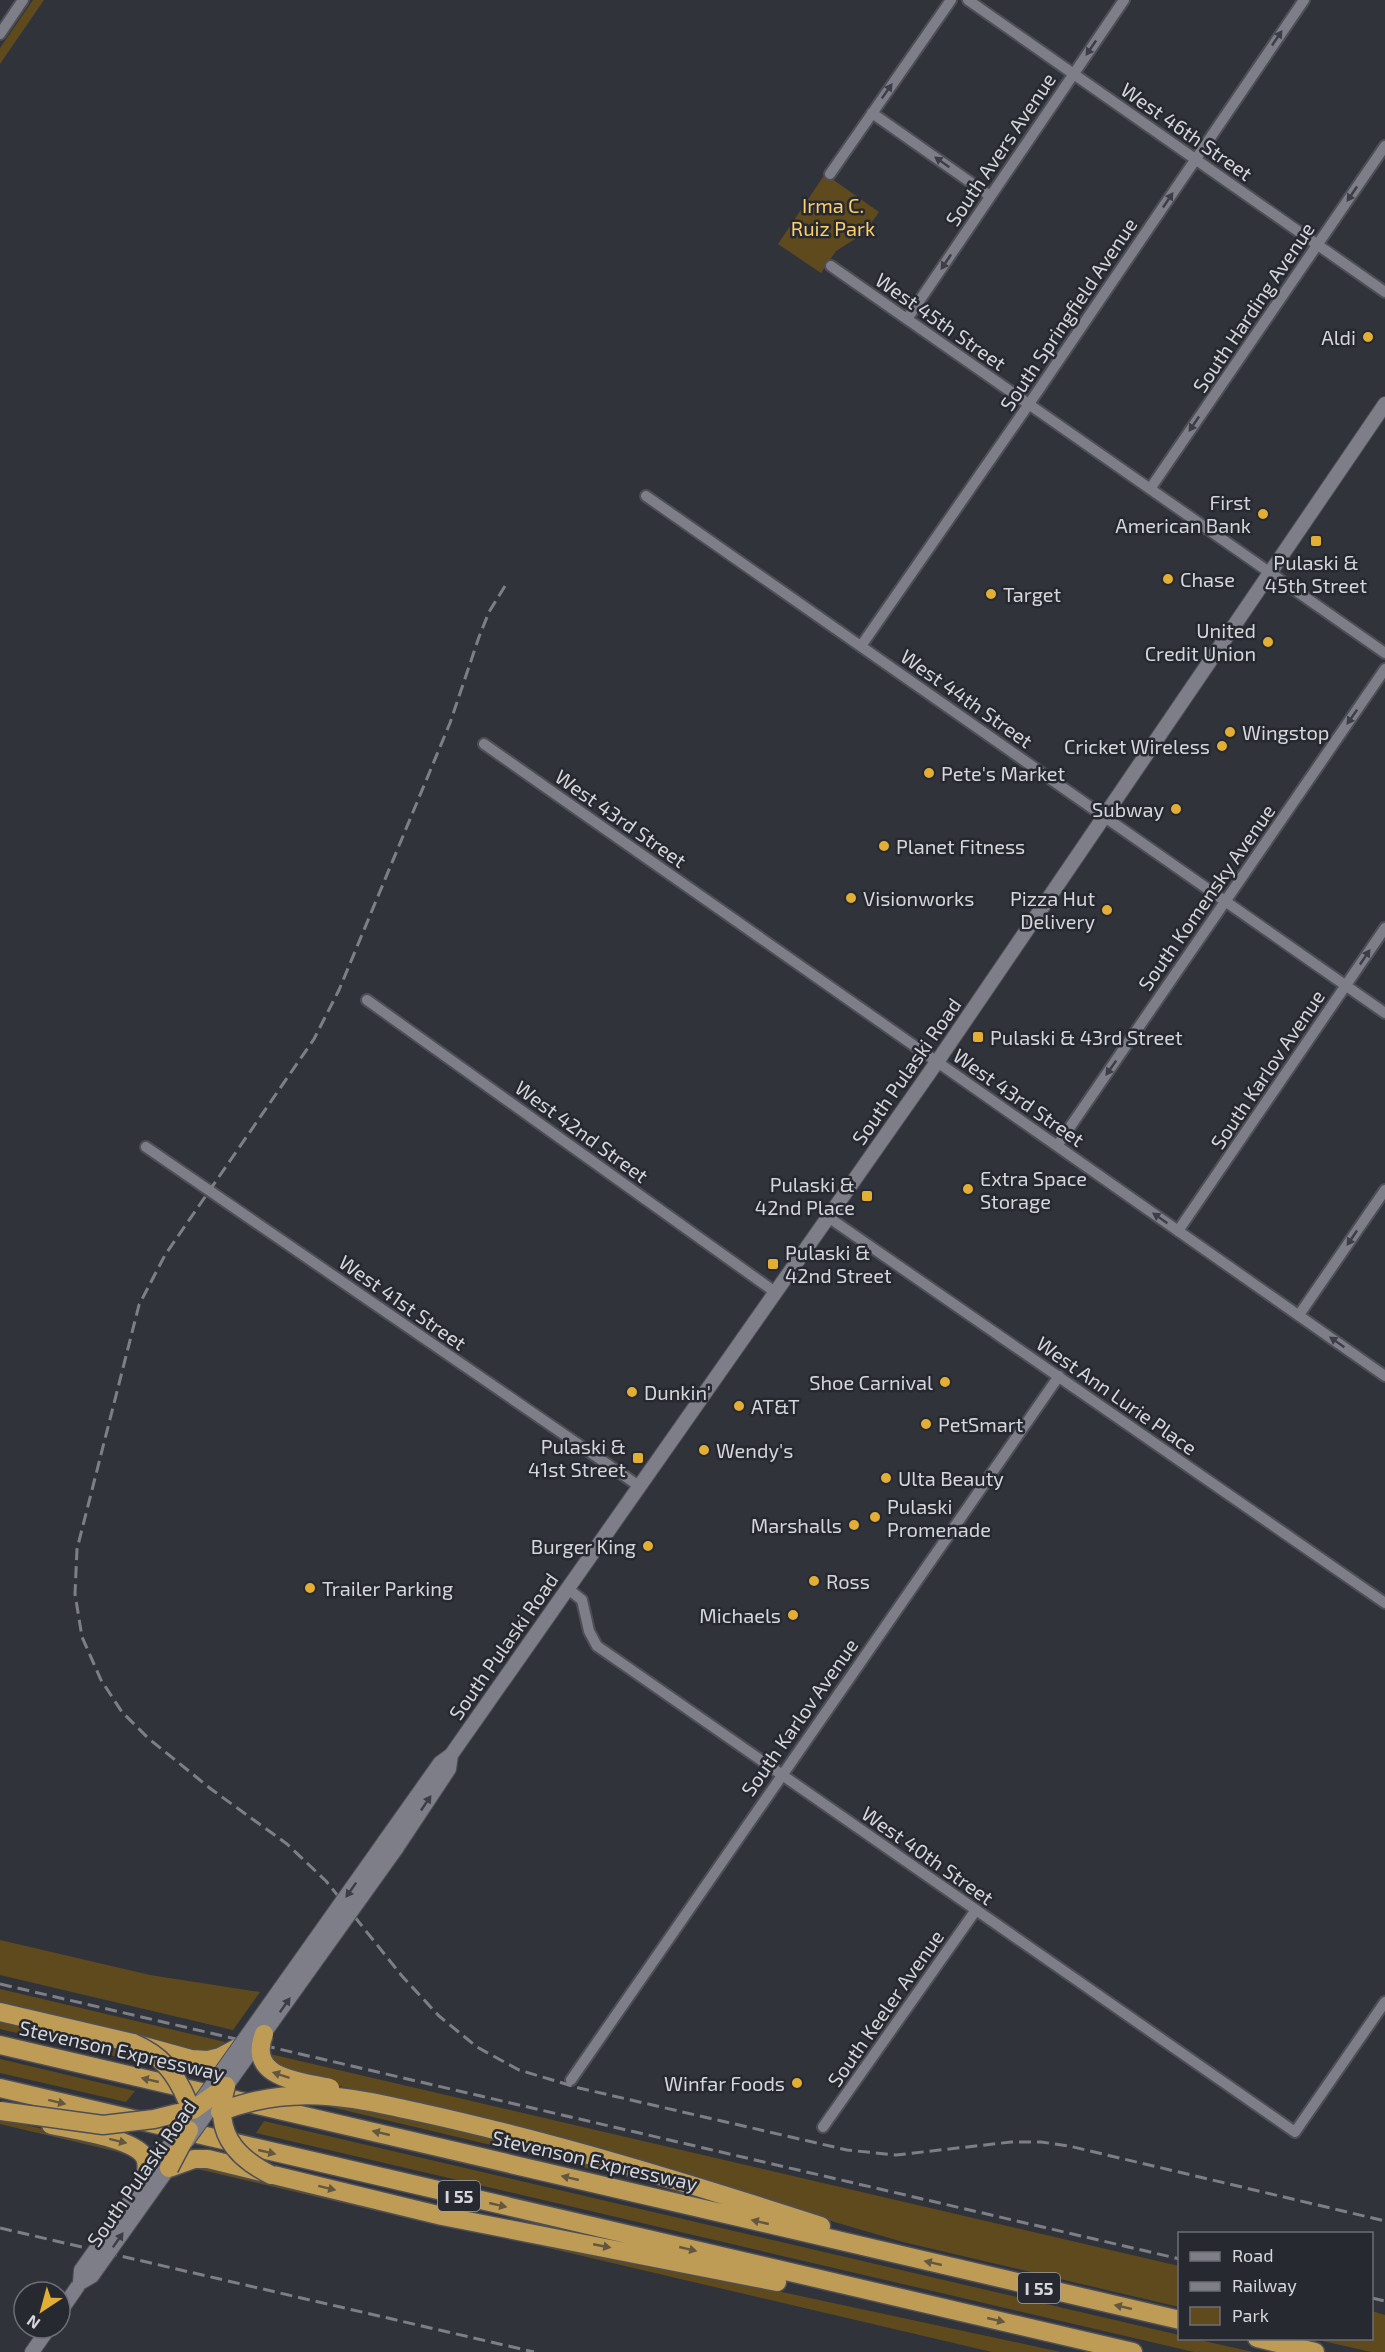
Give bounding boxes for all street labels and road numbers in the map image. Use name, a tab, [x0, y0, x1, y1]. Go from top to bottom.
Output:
street label: South Avers Avenue	[940, 68, 1060, 230]
street label: West 46th Street	[1117, 77, 1258, 185]
street label: South Springfield Avenue	[994, 213, 1142, 415]
street label: South Harding Avenue	[1187, 217, 1319, 397]
street label: West 45th Street	[871, 267, 1011, 375]
street label: West 44th Street	[896, 644, 1038, 753]
street label: West 43rd Street	[551, 764, 691, 872]
street label: South Komensky Avenue	[1133, 799, 1279, 995]
street label: South Karlov Avenue	[1205, 985, 1329, 1153]
street label: South Pulaski Road	[846, 993, 966, 1149]
street label: West 43rd Street	[949, 1043, 1089, 1151]
street label: West 42nd Street	[511, 1075, 653, 1187]
street label: West 41st Street	[335, 1249, 471, 1355]
street label: West Ann Lurie Place	[1032, 1331, 1202, 1459]
street label: South Pulaski Road	[443, 1568, 563, 1724]
street label: South Karlov Avenue	[736, 1634, 862, 1800]
street label: West 40th Street	[858, 1801, 999, 1910]
street label: South Keeler Avenue	[822, 1925, 948, 2091]
street label: Stevenson Expressway	[17, 2015, 227, 2085]
street label: South Pulaski Road	[81, 2095, 201, 2251]
street label: Stevenson Expressway	[490, 2125, 700, 2195]
road number: I 55	[438, 2181, 480, 2211]
road number: I 55	[1018, 2273, 1060, 2303]

